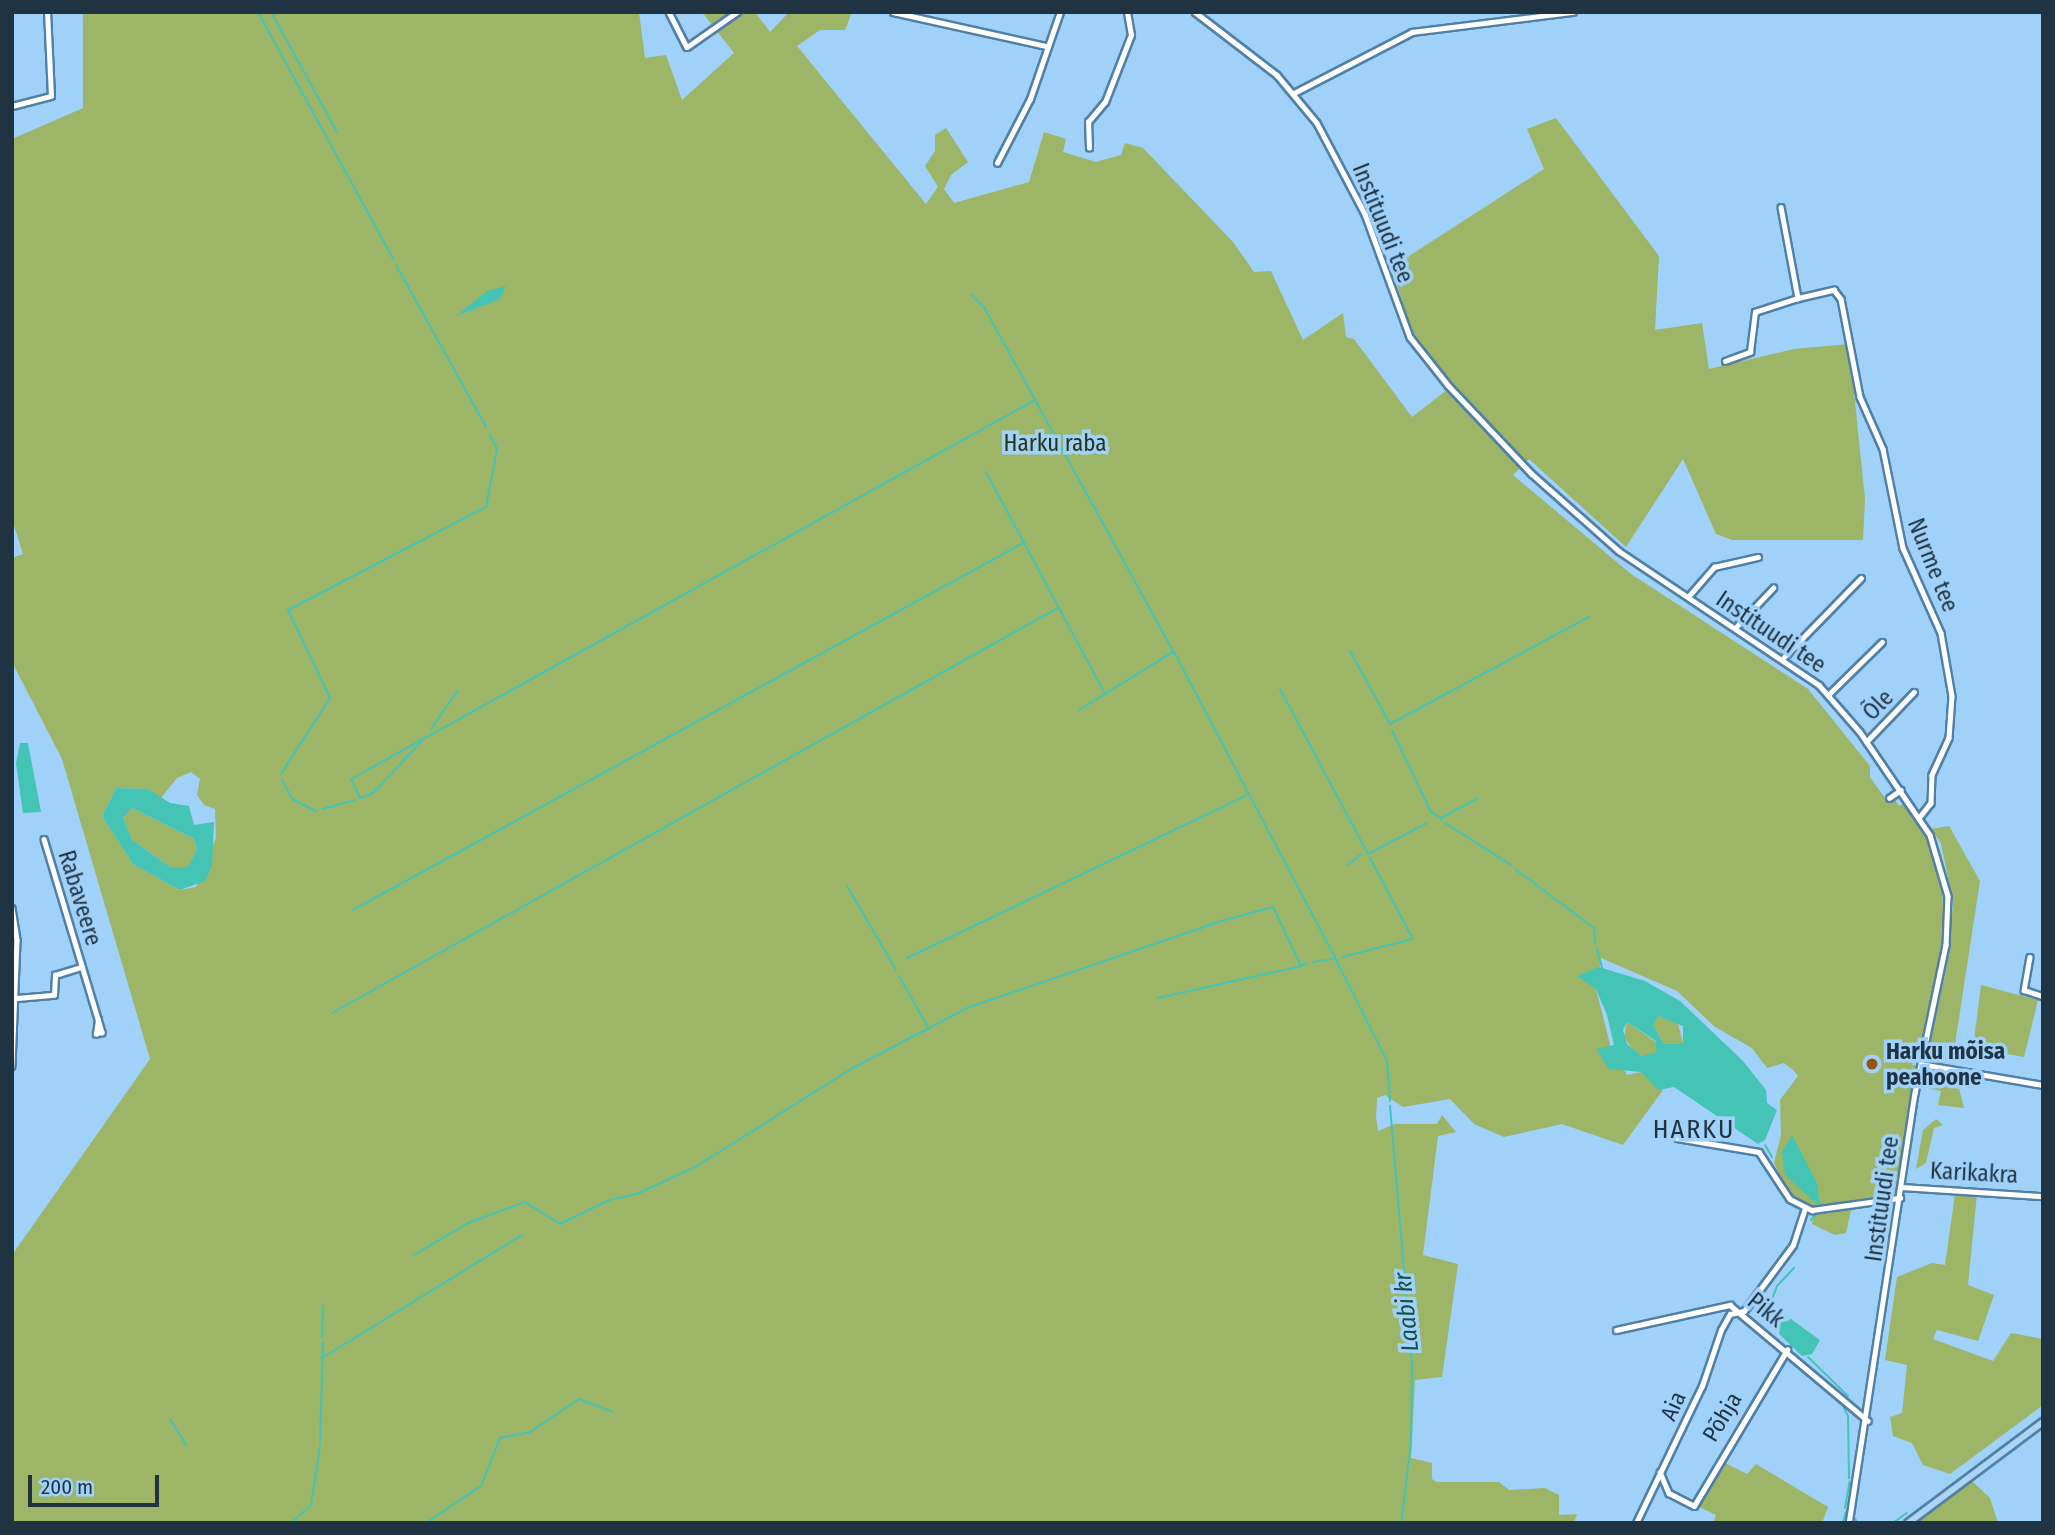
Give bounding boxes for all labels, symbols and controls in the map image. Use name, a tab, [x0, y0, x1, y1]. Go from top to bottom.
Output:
street label: Instituudi tee	[1347, 159, 1419, 287]
park label: Harku raba	[1003, 429, 1107, 457]
street label: Nurme tee	[1902, 514, 1964, 616]
street label: Instituudi tee	[1711, 585, 1831, 679]
street label: Õle	[1857, 684, 1899, 726]
street label: Rabaveere	[52, 847, 108, 949]
place label: Harku mõisa peahoone	[1886, 1037, 2005, 1091]
marker: Harku mõisa peahoone	[1864, 1056, 1880, 1072]
district label: HARKU	[1653, 1114, 1735, 1146]
street label: Instituudi tee	[1860, 1135, 1904, 1263]
street label: Karikakra	[1929, 1157, 2019, 1189]
water label: Laabi kr	[1389, 1271, 1425, 1353]
street label: Pikk	[1742, 1287, 1790, 1333]
street label: Aia	[1654, 1387, 1692, 1425]
street label: Põhja	[1697, 1387, 1747, 1447]
scale bar	[32, 1462, 163, 1506]
text: 200 m	[41, 1474, 93, 1500]

